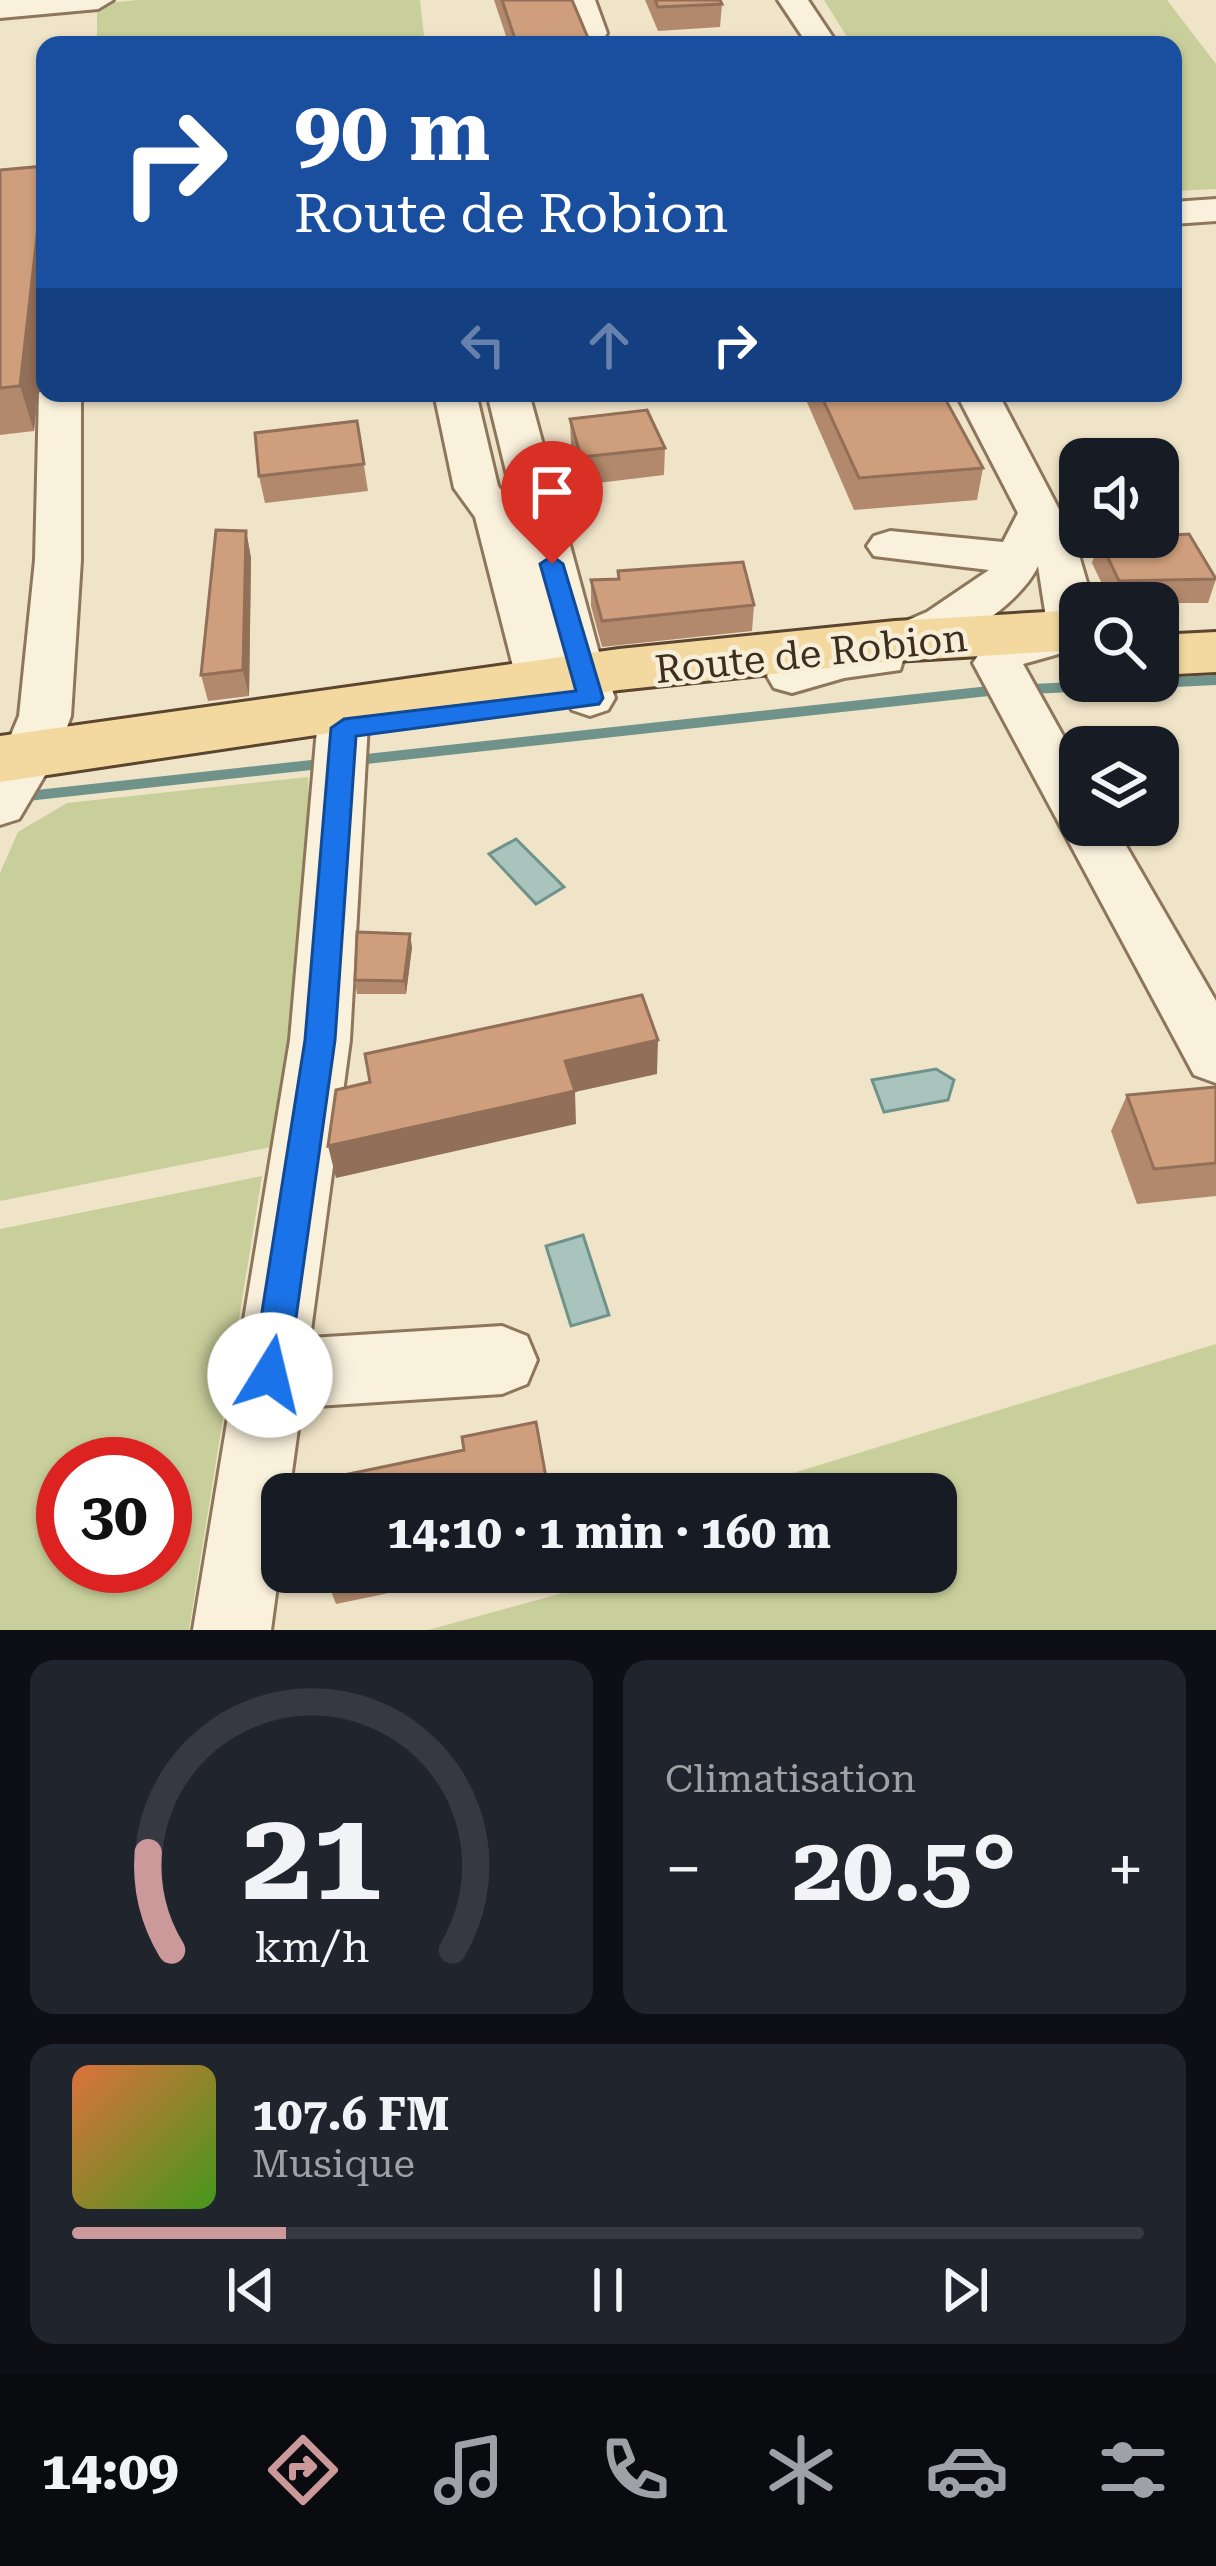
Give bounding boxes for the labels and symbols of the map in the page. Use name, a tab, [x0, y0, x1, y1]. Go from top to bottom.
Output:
pin	[501, 441, 603, 564]
street label: Route de Robion	[653, 615, 969, 693]
position arrow	[207, 1312, 333, 1438]
speed limit sign: 30	[36, 1437, 192, 1593]

